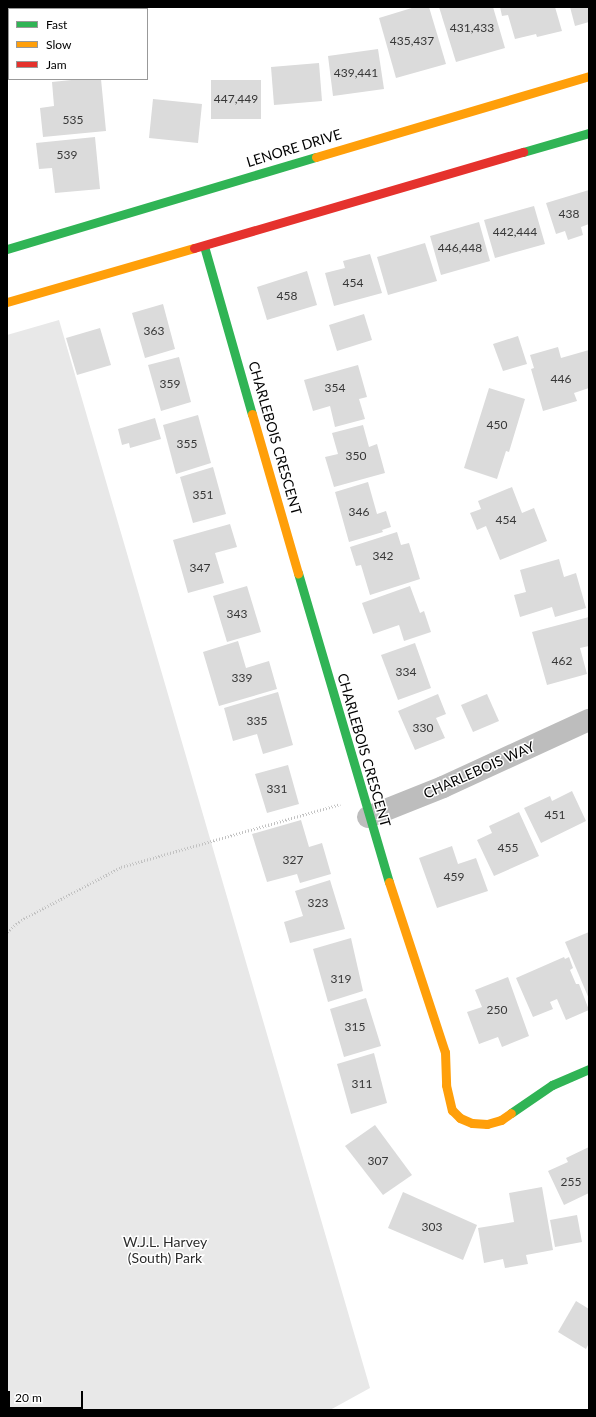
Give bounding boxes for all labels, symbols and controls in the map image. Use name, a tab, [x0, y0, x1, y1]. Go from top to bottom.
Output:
legend	[8, 8, 148, 80]
text: Fast	[46, 17, 67, 32]
house number: 431,433	[450, 21, 494, 35]
house number: 435,437	[390, 34, 434, 48]
text: Slow	[46, 37, 71, 52]
text: Jam	[46, 57, 67, 72]
house number: 439,441	[334, 66, 378, 80]
house number: 447,449	[214, 92, 258, 106]
house number: 535	[63, 113, 83, 127]
street label: LENORE DRIVE	[244, 126, 344, 170]
house number: 539	[57, 148, 77, 162]
house number: 438	[559, 207, 579, 221]
house number: 442,444	[493, 225, 537, 239]
house number: 446,448	[438, 241, 482, 255]
house number: 454	[343, 276, 363, 290]
house number: 458	[277, 289, 297, 303]
house number: 363	[144, 324, 164, 338]
street label: CHARLEBOIS CRESCENT	[245, 359, 305, 517]
house number: 446	[551, 372, 571, 386]
house number: 359	[160, 377, 180, 391]
house number: 354	[325, 381, 345, 395]
house number: 450	[487, 418, 507, 432]
house number: 355	[177, 437, 197, 451]
house number: 350	[346, 449, 366, 463]
house number: 351	[193, 488, 213, 502]
house number: 346	[349, 505, 369, 519]
house number: 454	[496, 513, 516, 527]
house number: 342	[373, 549, 393, 563]
house number: 347	[190, 561, 210, 575]
house number: 343	[227, 607, 247, 621]
house number: 462	[552, 654, 572, 668]
house number: 334	[396, 665, 416, 679]
house number: 339	[232, 671, 252, 685]
street label: CHARLEBOIS CRESCENT	[334, 671, 394, 829]
house number: 335	[247, 714, 267, 728]
house number: 330	[413, 721, 433, 735]
street label: CHARLEBOIS WAY	[421, 738, 537, 802]
house number: 331	[267, 782, 287, 796]
house number: 451	[545, 808, 565, 822]
house number: 455	[498, 841, 518, 855]
house number: 327	[283, 853, 303, 867]
house number: 459	[444, 870, 464, 884]
house number: 323	[308, 896, 328, 910]
house number: 319	[331, 972, 351, 986]
house number: 250	[487, 1003, 507, 1017]
house number: 315	[345, 1020, 365, 1034]
house number: 311	[352, 1077, 372, 1091]
house number: 307	[368, 1154, 388, 1168]
house number: 255	[561, 1175, 581, 1189]
house number: 303	[422, 1220, 442, 1234]
park label: W.J.L. Harvey (South) Park	[123, 1234, 207, 1266]
scale bar	[10, 1383, 85, 1409]
text: 20 m	[15, 1390, 42, 1405]

